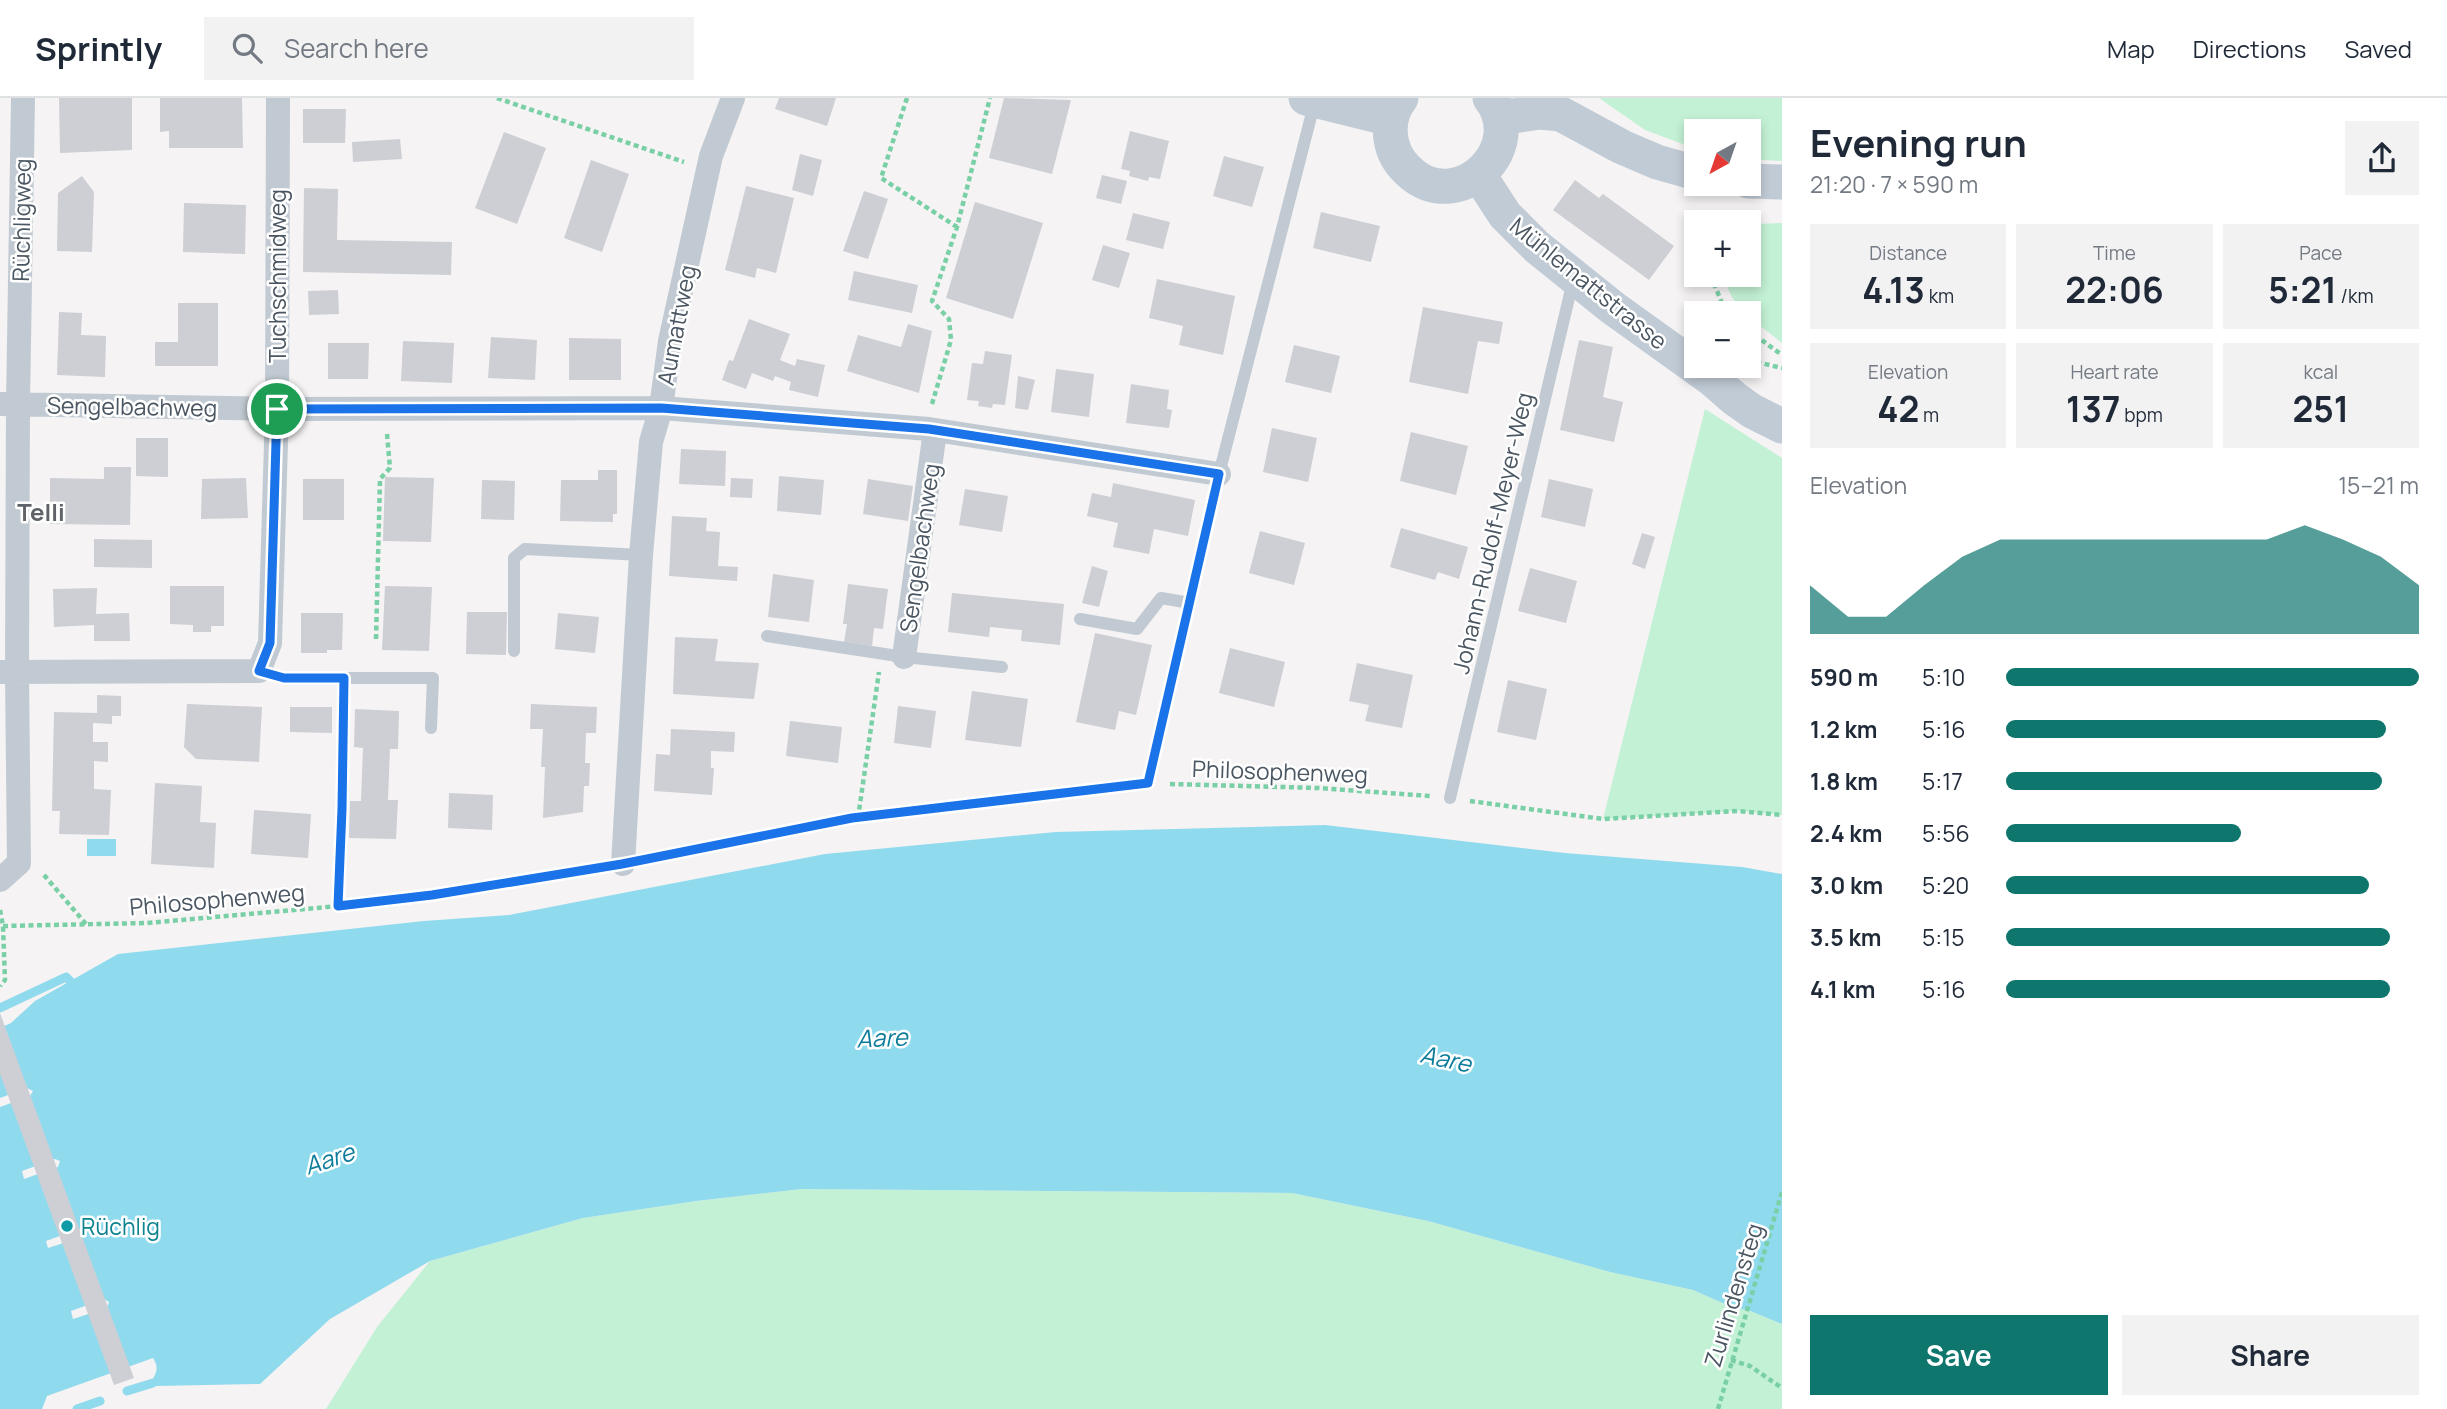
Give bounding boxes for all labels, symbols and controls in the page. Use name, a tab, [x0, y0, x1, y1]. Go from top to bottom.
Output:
search box	[204, 17, 694, 80]
text: Sprintly	[35, 26, 162, 71]
icon: search	[228, 29, 266, 67]
text: Search here	[284, 30, 429, 66]
text: Map	[2107, 32, 2155, 65]
text: Directions	[2193, 32, 2306, 65]
text: Saved	[2344, 32, 2412, 65]
text: Evening run	[1810, 116, 2027, 168]
north arrow	[1684, 119, 1760, 196]
map controls	[1684, 119, 1761, 378]
button: share	[2345, 121, 2419, 195]
street label: Rüchligweg	[4, 158, 38, 282]
text: 21:20 · 7 × 590 m	[1810, 168, 1978, 200]
street label: Tuchschmidweg	[261, 189, 293, 363]
street label: Mühlemattstrasse	[1504, 210, 1674, 356]
button: +	[1684, 210, 1761, 287]
text: Distance	[1869, 240, 1947, 266]
text: Time	[2093, 240, 2136, 266]
text: Pace	[2299, 240, 2342, 266]
street label: Aumattweg	[649, 262, 703, 388]
text: 4.13	[1862, 266, 1925, 314]
text: 22:06	[2065, 266, 2164, 314]
text: 5:21	[2268, 266, 2337, 314]
text: km	[1925, 283, 1954, 309]
text: /km	[2337, 283, 2374, 309]
button: −	[1684, 301, 1761, 378]
text: Elevation	[1868, 359, 1948, 385]
text: Heart rate	[2070, 359, 2159, 385]
text: kcal	[2303, 359, 2338, 385]
pin	[247, 379, 307, 439]
text: 42	[1877, 385, 1919, 433]
text: 137	[2066, 385, 2120, 433]
text: 251	[2292, 385, 2349, 433]
street label: Sengelbachweg	[47, 389, 217, 423]
street label: Johann-Rudolf-Meyer-Weg	[1444, 389, 1540, 677]
icon: arrive	[258, 390, 296, 428]
text: m	[1919, 402, 1939, 428]
text: bpm	[2120, 402, 2163, 428]
street label: Sengelbachweg	[891, 461, 947, 635]
text: Elevation	[1810, 469, 1907, 501]
text: 15–21 m	[2338, 469, 2419, 501]
district label: Telli	[17, 495, 65, 528]
text: 590 m	[1810, 661, 1878, 693]
text: 5:10	[1922, 661, 1965, 693]
text: 1.2 km	[1810, 713, 1877, 745]
text: 5:16	[1922, 713, 1965, 745]
street label: Philosophenweg	[1192, 752, 1368, 790]
text: 1.8 km	[1810, 765, 1878, 797]
text: 5:17	[1922, 765, 1963, 797]
text: 2.4 km	[1810, 817, 1882, 849]
text: 5:56	[1922, 817, 1970, 849]
text: 3.0 km	[1810, 869, 1883, 901]
text: 5:20	[1922, 869, 1969, 901]
street label: Philosophenweg	[128, 875, 306, 923]
text: 3.5 km	[1810, 921, 1881, 953]
text: 5:15	[1922, 921, 1964, 953]
text: 4.1 km	[1810, 973, 1875, 1005]
text: 5:16	[1922, 973, 1965, 1005]
water label: Aare	[856, 1020, 910, 1054]
water label: Aare	[1418, 1037, 1476, 1080]
water label: Aare	[300, 1134, 360, 1182]
place label: Rüchlig	[81, 1210, 160, 1242]
marker: Rüchlig	[59, 1218, 75, 1234]
street label: Zurlindensteg	[1696, 1219, 1770, 1371]
button: Save	[1810, 1315, 2108, 1395]
button: Share	[2122, 1315, 2419, 1395]

